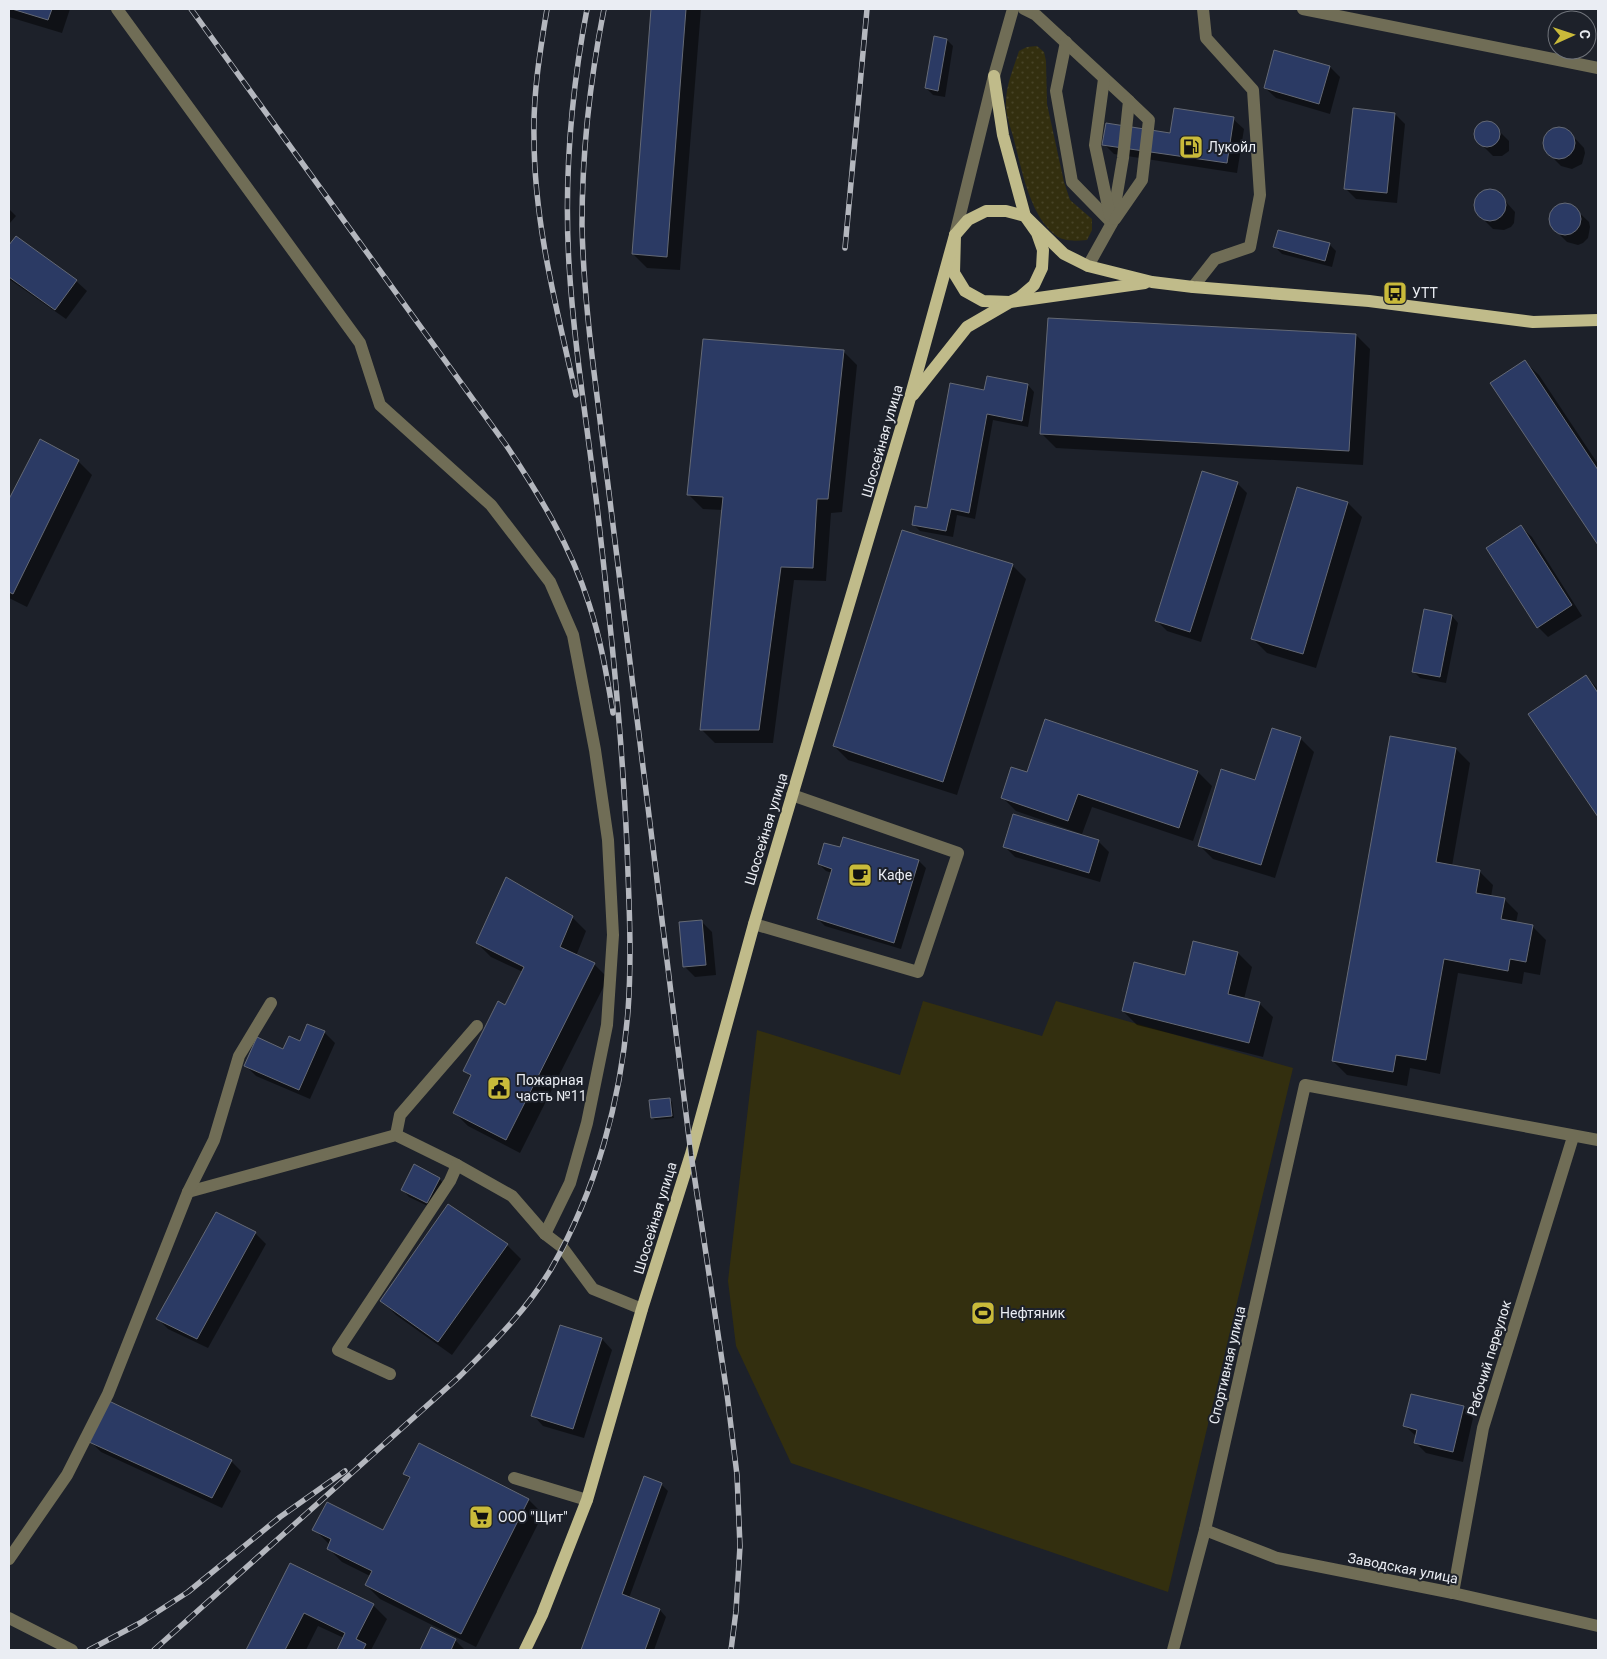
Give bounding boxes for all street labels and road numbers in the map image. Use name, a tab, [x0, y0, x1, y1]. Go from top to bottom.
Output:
street label: Шоссейная улица	[858, 383, 906, 499]
street label: Шоссейная улица	[741, 771, 791, 887]
street label: Шоссейная улица	[630, 1160, 680, 1276]
street label: Рабочий переулок	[1464, 1298, 1514, 1418]
street label: Спортивная улица	[1206, 1304, 1248, 1426]
street label: Заводская улица	[1347, 1549, 1459, 1587]

